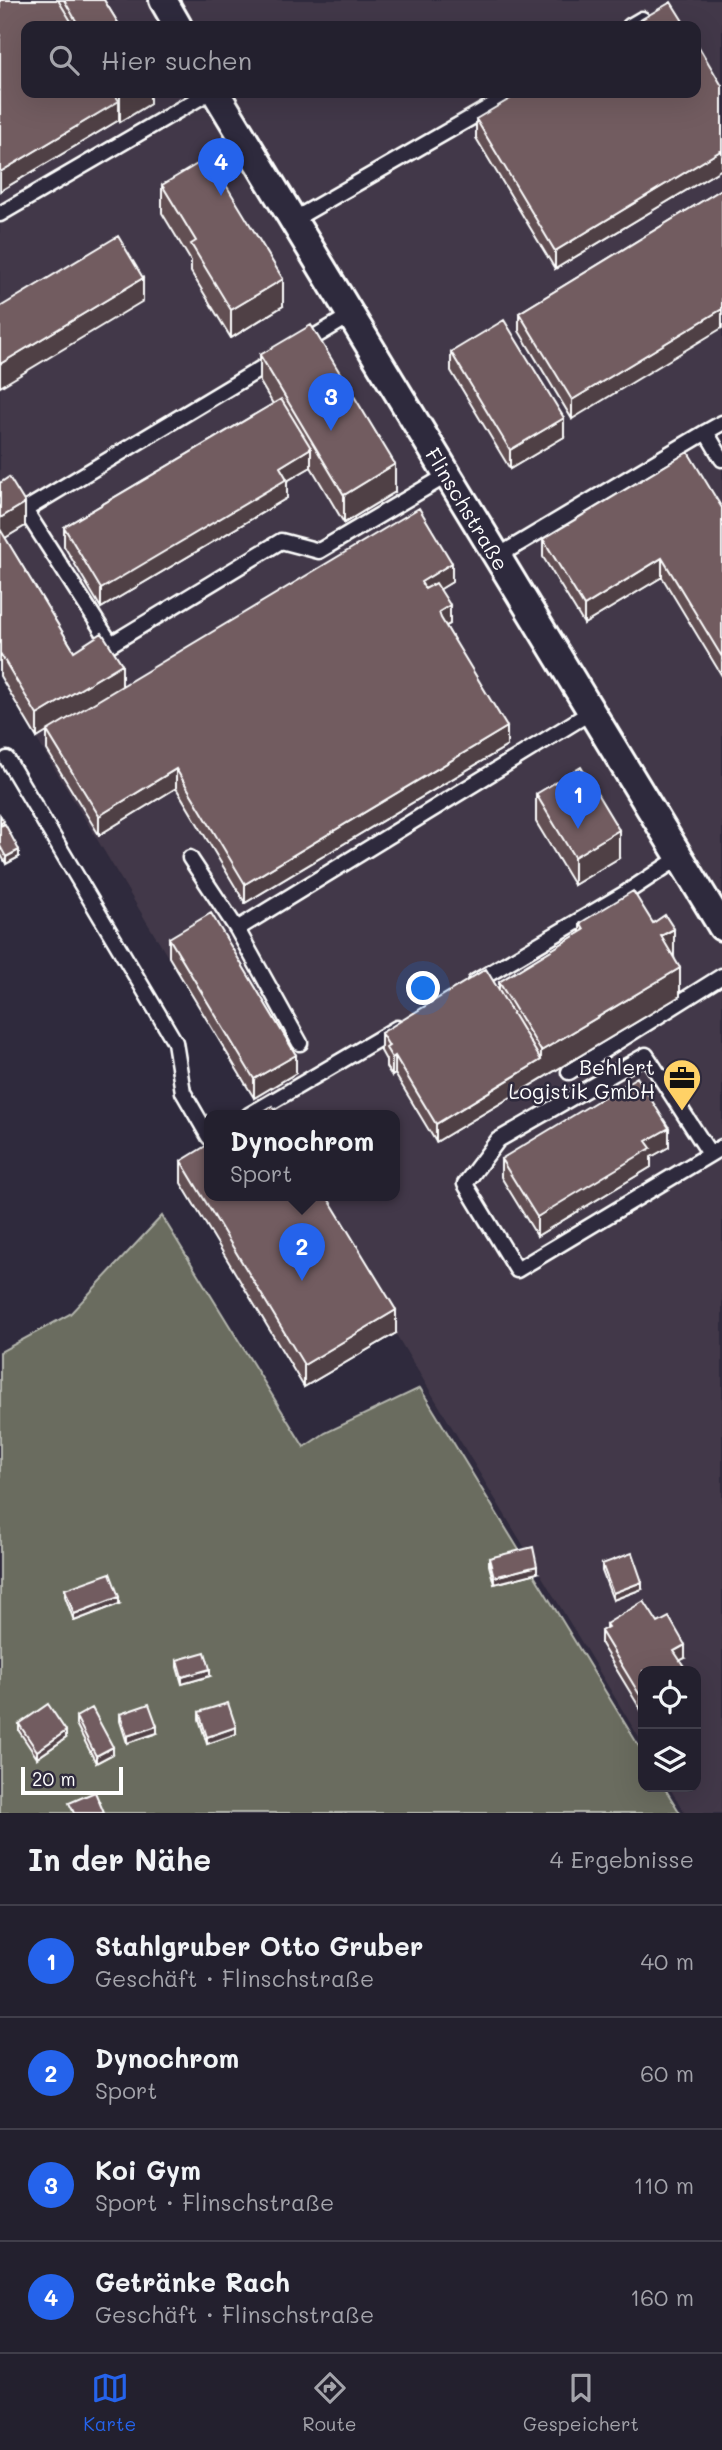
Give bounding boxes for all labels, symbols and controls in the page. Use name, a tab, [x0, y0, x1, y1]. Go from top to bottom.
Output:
search box	[21, 21, 701, 98]
icon: search	[45, 41, 83, 79]
text: Hier suchen	[101, 43, 252, 77]
pin: 4	[198, 138, 244, 196]
pin: 3	[308, 373, 354, 431]
street label: Flinschstraße	[421, 442, 516, 575]
pin: 1	[555, 771, 601, 829]
your location	[406, 971, 440, 1005]
place label: Behlert Logistik GmbH	[509, 1053, 655, 1104]
office icon: Behlert Logistik GmbH	[661, 1057, 703, 1112]
popup	[204, 1110, 400, 1201]
text: Dynochrom	[230, 1124, 374, 1158]
text: Sport	[230, 1158, 292, 1188]
pin: 2	[279, 1223, 325, 1281]
map controls	[638, 1666, 701, 1792]
button: locate	[638, 1666, 701, 1729]
button: layers	[638, 1729, 701, 1792]
scale bar	[21, 1764, 122, 1796]
text: 20 m	[32, 1766, 76, 1791]
text: In der Nähe	[28, 1839, 211, 1879]
text: 4 Ergebnisse	[550, 1844, 694, 1874]
text: Stahlgruber Otto Gruber	[95, 1929, 423, 1963]
text: 1	[46, 1946, 56, 1976]
text: 40 m	[641, 1946, 694, 1976]
text: Geschäft · Flinschstraße	[95, 1963, 374, 1993]
text: Dynochrom	[95, 2041, 239, 2075]
text: 2	[45, 2058, 57, 2088]
text: 60 m	[640, 2058, 694, 2088]
text: Sport	[95, 2075, 157, 2105]
text: Koi Gym	[95, 2153, 201, 2187]
text: 3	[44, 2170, 58, 2200]
text: 110 m	[634, 2170, 694, 2200]
text: Sport · Flinschstraße	[95, 2187, 334, 2217]
text: Getränke Rach	[95, 2265, 290, 2299]
text: 4	[44, 2282, 58, 2312]
text: 160 m	[630, 2282, 694, 2312]
text: Geschäft · Flinschstraße	[95, 2299, 374, 2329]
tab: Karte	[83, 2369, 136, 2436]
tab: Route	[303, 2369, 357, 2436]
tab: Gespeichert	[523, 2369, 639, 2436]

